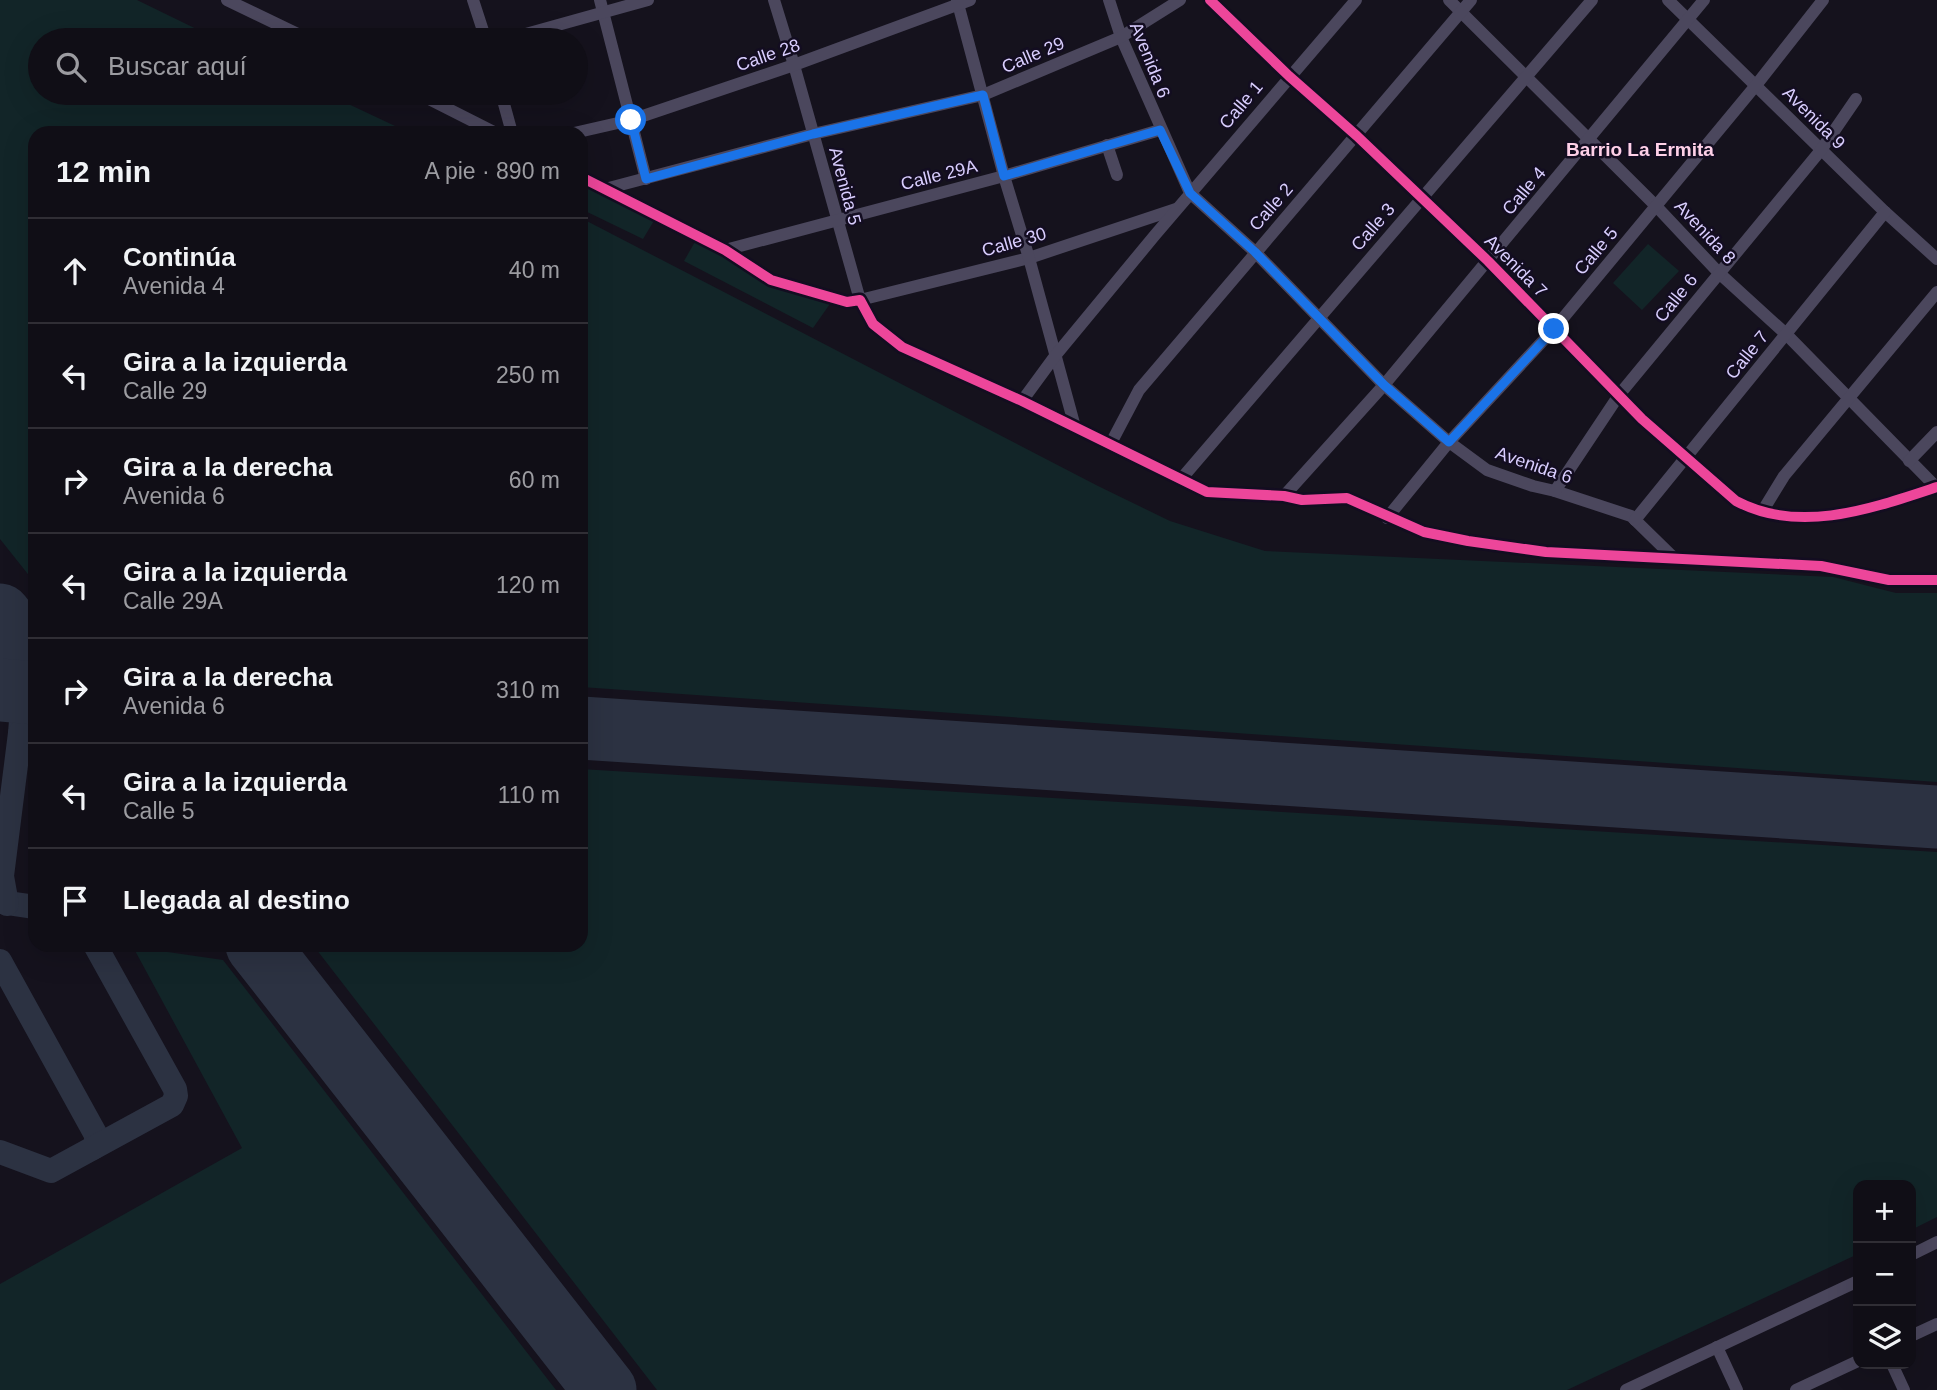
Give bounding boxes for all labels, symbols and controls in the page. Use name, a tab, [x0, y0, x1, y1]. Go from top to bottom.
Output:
street label: Avenida 6	[1126, 19, 1174, 101]
search box	[28, 28, 588, 105]
street label: Calle 29	[999, 33, 1067, 77]
street label: Calle 28	[734, 35, 802, 75]
icon: search	[52, 48, 90, 86]
text: Buscar aquí	[108, 51, 247, 81]
street label: Calle 1	[1215, 77, 1267, 133]
street label: Avenida 9	[1779, 83, 1849, 153]
route start	[615, 104, 646, 135]
district label: Barrio La Ermita	[1566, 139, 1714, 160]
street label: Avenida 5	[825, 145, 865, 227]
text: 12 min	[56, 155, 151, 188]
street label: Calle 29A	[899, 156, 979, 194]
text: A pie · 890 m	[424, 158, 560, 184]
street label: Calle 4	[1498, 163, 1550, 219]
street label: Calle 2	[1245, 179, 1297, 235]
street label: Avenida 8	[1670, 196, 1740, 268]
street label: Calle 3	[1347, 199, 1399, 255]
street label: Calle 30	[979, 223, 1049, 261]
street label: Calle 5	[1570, 223, 1622, 279]
street label: Avenida 7	[1481, 231, 1551, 301]
text: Continúa	[123, 242, 236, 272]
icon: ahead	[56, 252, 94, 290]
text: 40 m	[509, 257, 560, 283]
street label: Calle 6	[1651, 270, 1701, 326]
text: Avenida 4	[123, 273, 225, 299]
route end	[1538, 313, 1569, 344]
street label: Calle 7	[1722, 327, 1772, 383]
text: Gira a la izquierda	[123, 347, 347, 377]
icon: left	[56, 357, 94, 395]
text: 250 m	[496, 362, 560, 388]
text: Calle 29	[123, 378, 207, 404]
street label: Avenida 6	[1493, 443, 1575, 487]
text: Gira a la derecha	[123, 452, 333, 482]
icon: right	[56, 462, 94, 500]
text: 60 m	[509, 467, 560, 493]
text: Avenida 6	[123, 483, 225, 509]
text: Gira a la izquierda	[123, 557, 347, 587]
icon: left	[56, 567, 94, 605]
text: 120 m	[496, 572, 560, 598]
text: Calle 29A	[123, 588, 223, 614]
text: Gira a la derecha	[123, 662, 333, 692]
icon: right	[56, 672, 94, 710]
text: 310 m	[496, 677, 560, 703]
text: Avenida 6	[123, 693, 225, 719]
text: Gira a la izquierda	[123, 767, 347, 797]
icon: left	[56, 777, 94, 815]
text: 110 m	[498, 782, 560, 808]
text: Calle 5	[123, 798, 195, 824]
icon: arrive	[56, 882, 94, 920]
text: Llegada al destino	[123, 885, 350, 915]
map controls	[1853, 1180, 1916, 1369]
button: +	[1853, 1180, 1916, 1243]
button: −	[1853, 1243, 1916, 1306]
button: layers	[1853, 1306, 1916, 1369]

